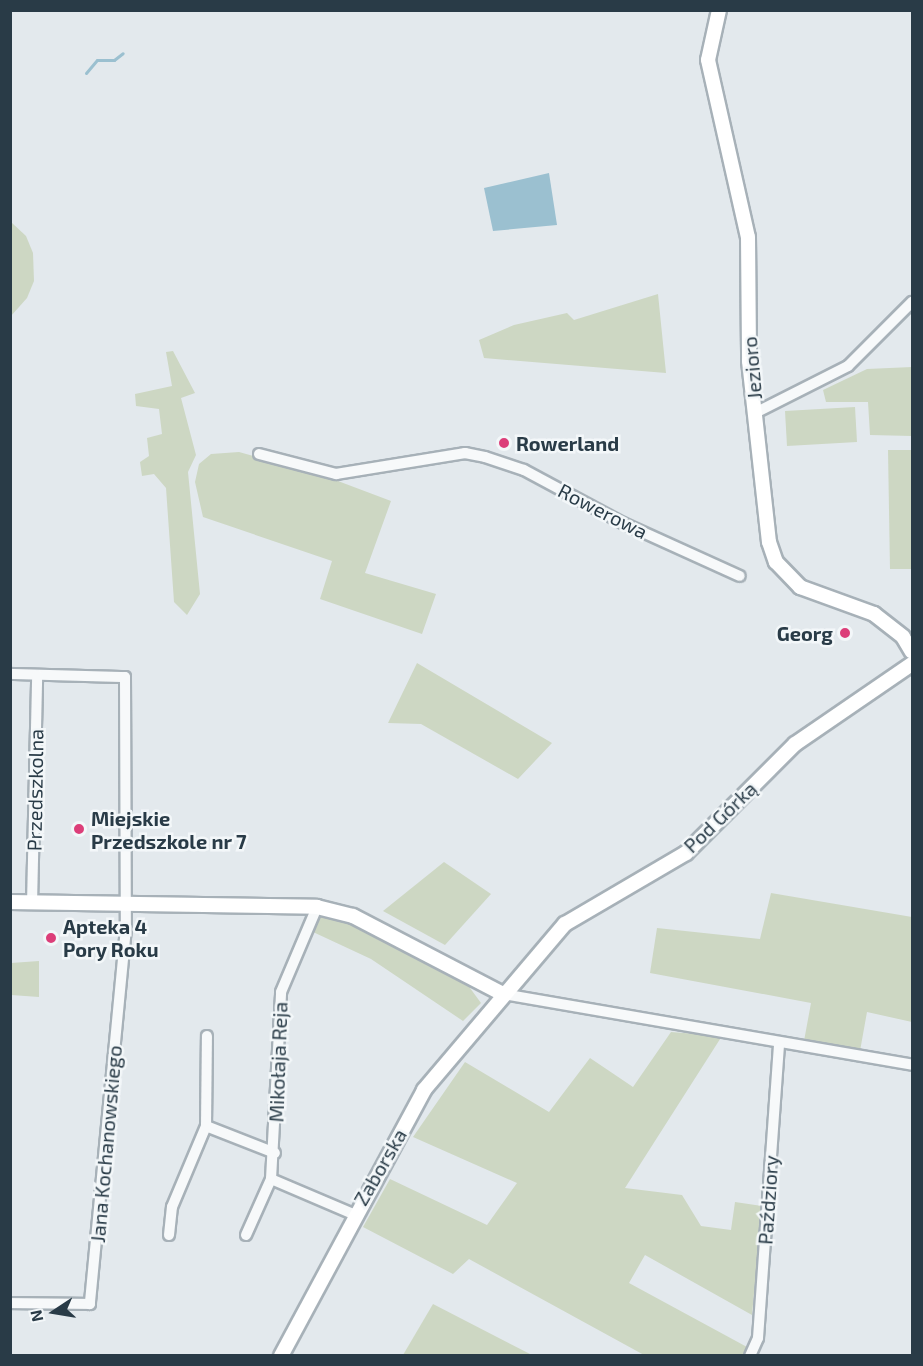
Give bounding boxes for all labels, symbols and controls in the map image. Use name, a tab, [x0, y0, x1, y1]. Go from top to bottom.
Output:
street label: Jezioro	[737, 335, 767, 401]
place label: Rowerland	[516, 431, 619, 455]
marker: Rowerland	[497, 436, 511, 450]
street label: Rowerowa	[554, 478, 652, 544]
place label: Georg	[777, 621, 833, 645]
marker: Georg	[838, 626, 852, 640]
street label: Przedszkolna	[22, 729, 48, 851]
street label: Pod Górką	[679, 776, 761, 858]
place label: Miejskie Przedszkole nr 7	[91, 806, 247, 853]
marker: Miejskie Przedszkole nr 7	[72, 822, 86, 836]
place label: Apteka 4 Pory Roku	[63, 915, 159, 962]
marker: Apteka 4 Pory Roku	[44, 931, 58, 945]
street label: Mikołaja Reja	[264, 1001, 292, 1123]
street label: Jana Kochanowskiego	[85, 1044, 127, 1244]
street label: Zaborska	[349, 1124, 411, 1210]
street label: Paździory	[753, 1155, 783, 1245]
north arrow	[24, 1282, 84, 1342]
text: N	[25, 1308, 46, 1323]

